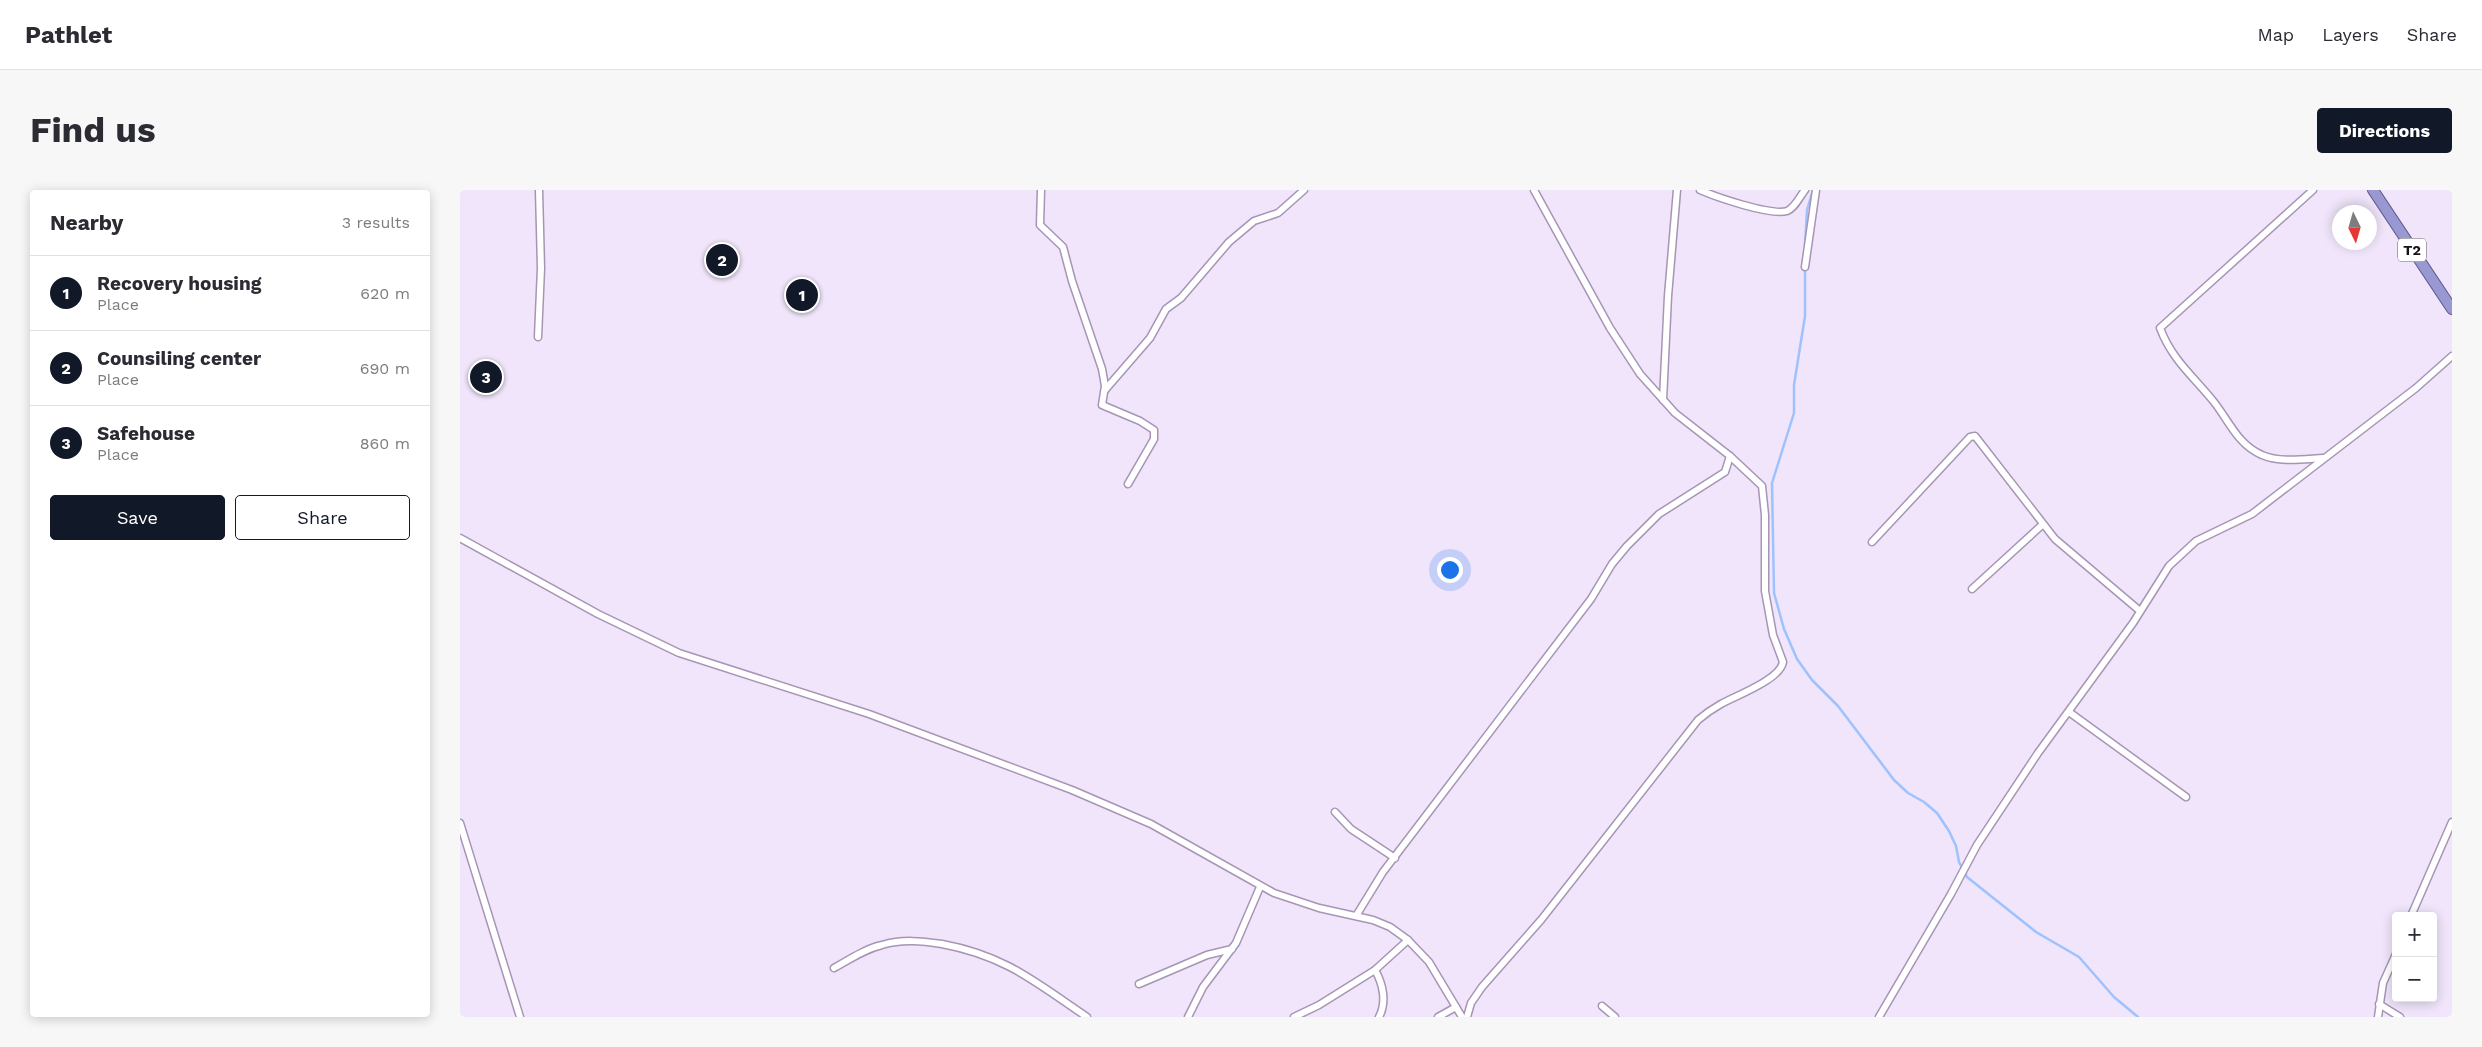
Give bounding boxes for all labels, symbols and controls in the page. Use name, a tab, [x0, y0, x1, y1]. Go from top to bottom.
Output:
text: Pathlet	[25, 21, 112, 49]
text: Map	[2257, 24, 2294, 45]
text: Layers	[2322, 24, 2379, 45]
text: Share	[2407, 24, 2457, 45]
button: Directions	[2317, 108, 2452, 153]
text: Find us	[30, 109, 156, 151]
north arrow	[2332, 205, 2377, 250]
text: Nearby	[50, 210, 123, 235]
text: 3 results	[342, 213, 410, 232]
road number: T2	[2398, 238, 2426, 262]
pin: 2	[706, 241, 738, 279]
text: Recovery housing	[97, 272, 261, 295]
pin: 1	[786, 276, 818, 314]
text: 1	[63, 284, 69, 303]
text: 620 m	[360, 284, 410, 303]
text: Place	[97, 295, 139, 314]
text: Counsiling center	[97, 347, 261, 370]
pin: 3	[470, 358, 502, 396]
text: 2	[61, 359, 71, 378]
text: 690 m	[360, 359, 410, 378]
text: Place	[97, 370, 139, 389]
text: Safehouse	[97, 422, 195, 445]
text: 3	[61, 434, 71, 453]
text: 860 m	[360, 434, 410, 453]
text: Place	[97, 445, 139, 464]
button: Save	[50, 495, 225, 540]
button: Share	[235, 495, 410, 540]
your location	[1437, 557, 1463, 583]
map controls	[2392, 912, 2437, 1002]
button: +	[2392, 912, 2437, 957]
button: −	[2392, 957, 2437, 1002]

